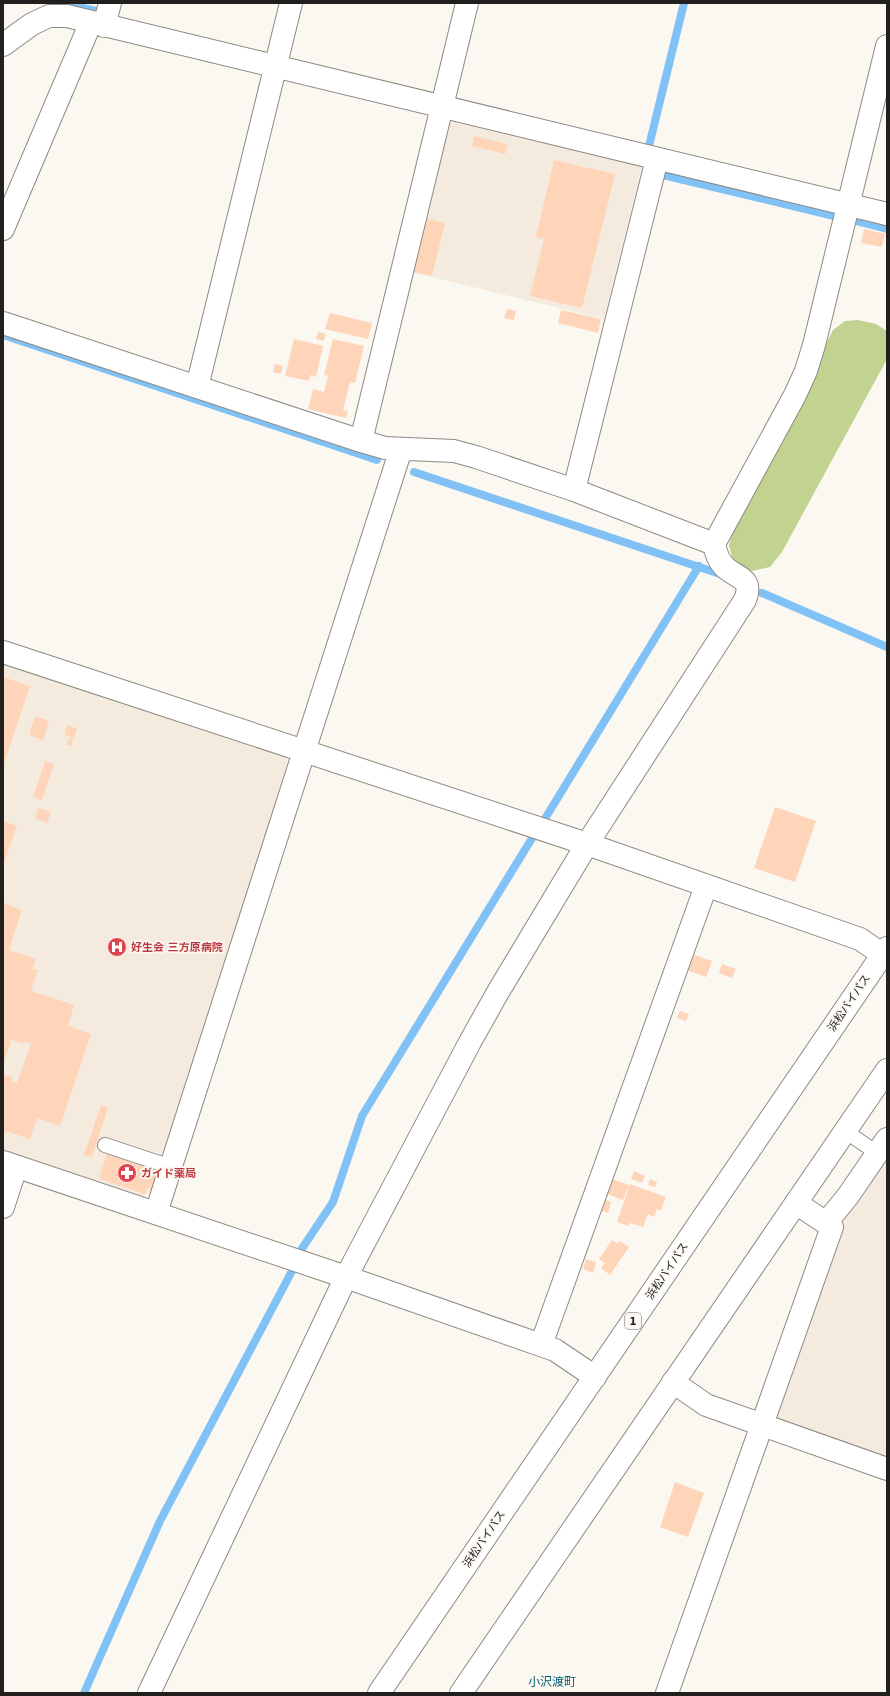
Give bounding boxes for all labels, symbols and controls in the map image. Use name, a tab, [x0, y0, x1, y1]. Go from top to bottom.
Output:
hospital icon: 好生会 三方原病院	[106, 936, 128, 958]
place label: 好生会 三方原病院	[131, 941, 223, 954]
street label: 浜松バイパス	[825, 972, 873, 1034]
pharmacy icon: ガイド薬局	[116, 1162, 138, 1184]
place label: ガイド薬局	[141, 1167, 196, 1180]
street label: 浜松バイパス	[643, 1240, 691, 1302]
road number: 1	[625, 1313, 641, 1329]
street label: 浜松バイパス	[460, 1508, 508, 1570]
district label: 小沢渡町	[528, 1675, 576, 1689]

